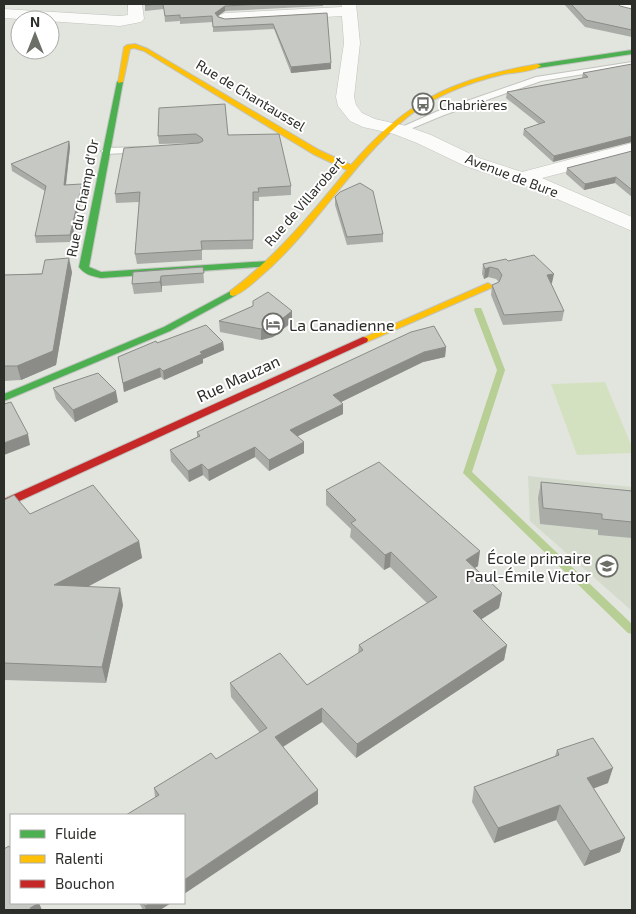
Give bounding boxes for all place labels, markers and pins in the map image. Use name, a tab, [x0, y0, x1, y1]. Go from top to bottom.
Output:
bus stop icon: Chabrières	[411, 92, 435, 116]
place label: Chabrières	[439, 96, 507, 113]
hotel icon: La Canadienne	[261, 312, 285, 336]
place label: La Canadienne	[289, 315, 394, 334]
place label: École primaire Paul-Émile Victor	[465, 548, 592, 585]
school or university icon: École primaire Paul-Émile Victor	[595, 554, 619, 578]

